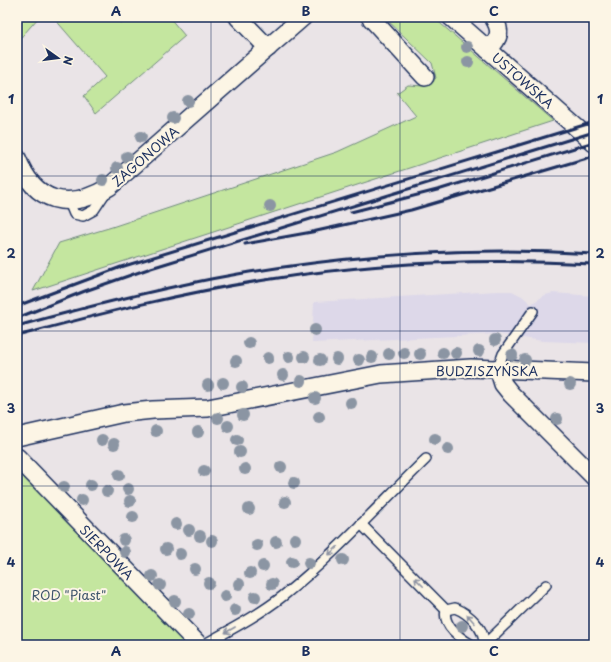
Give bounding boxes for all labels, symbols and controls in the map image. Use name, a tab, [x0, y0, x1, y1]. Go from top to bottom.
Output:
text: A	[111, 1, 121, 20]
text: B	[302, 1, 311, 20]
text: C	[489, 1, 499, 20]
north arrow	[38, 38, 78, 78]
street label: USTOWSKA	[488, 48, 558, 112]
text: N	[59, 54, 77, 67]
text: 1	[8, 89, 14, 108]
text: 1	[597, 89, 603, 108]
street label: ZAGONOWA	[107, 121, 183, 191]
text: 2	[6, 243, 16, 262]
text: 2	[595, 243, 605, 262]
street label: BUDZISZYŃSKA	[436, 361, 538, 380]
text: 3	[7, 398, 16, 417]
text: 3	[596, 398, 605, 417]
street label: SIERPOWA	[76, 520, 138, 584]
one-way arrow	[328, 546, 338, 556]
text: 4	[7, 552, 16, 571]
text: 4	[596, 552, 605, 571]
one-way arrow	[414, 577, 424, 587]
park label: ROD "Piast"	[32, 585, 106, 604]
one-way arrow	[467, 614, 476, 625]
one-way arrow	[224, 626, 236, 634]
text: A	[111, 641, 121, 660]
text: B	[302, 641, 311, 660]
text: C	[489, 641, 499, 660]

